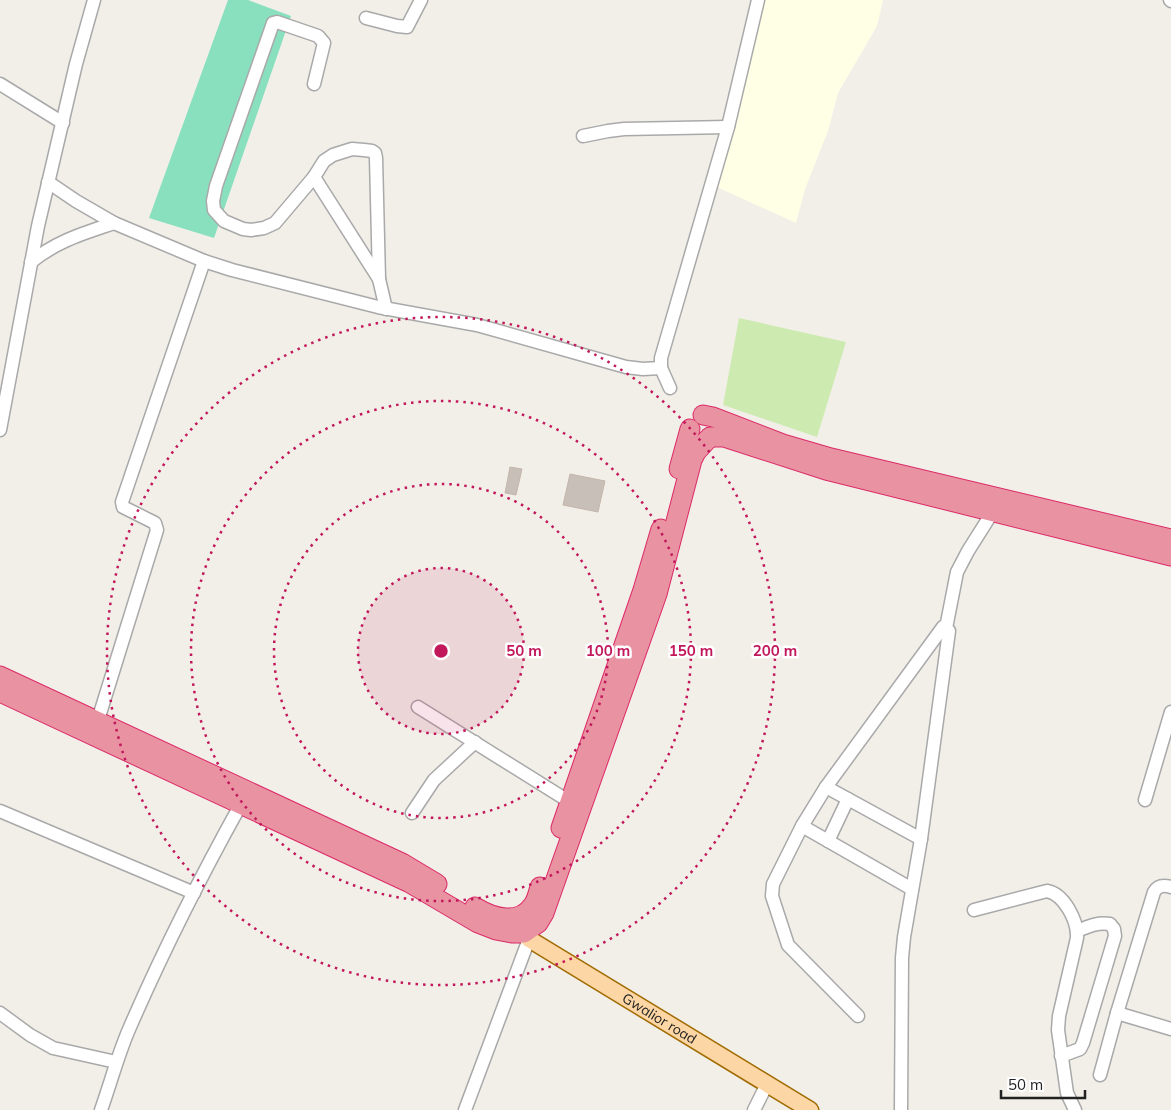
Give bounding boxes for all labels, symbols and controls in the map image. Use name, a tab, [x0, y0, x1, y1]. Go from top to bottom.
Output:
text: 50 m	[506, 641, 542, 660]
text: 100 m	[586, 641, 630, 660]
text: 150 m	[669, 641, 713, 660]
text: 200 m	[753, 641, 797, 660]
centre of rings	[432, 642, 450, 660]
street label: Gwalior road	[619, 989, 700, 1048]
scale bar	[1001, 1068, 1085, 1100]
text: 50 m	[1008, 1075, 1043, 1094]

